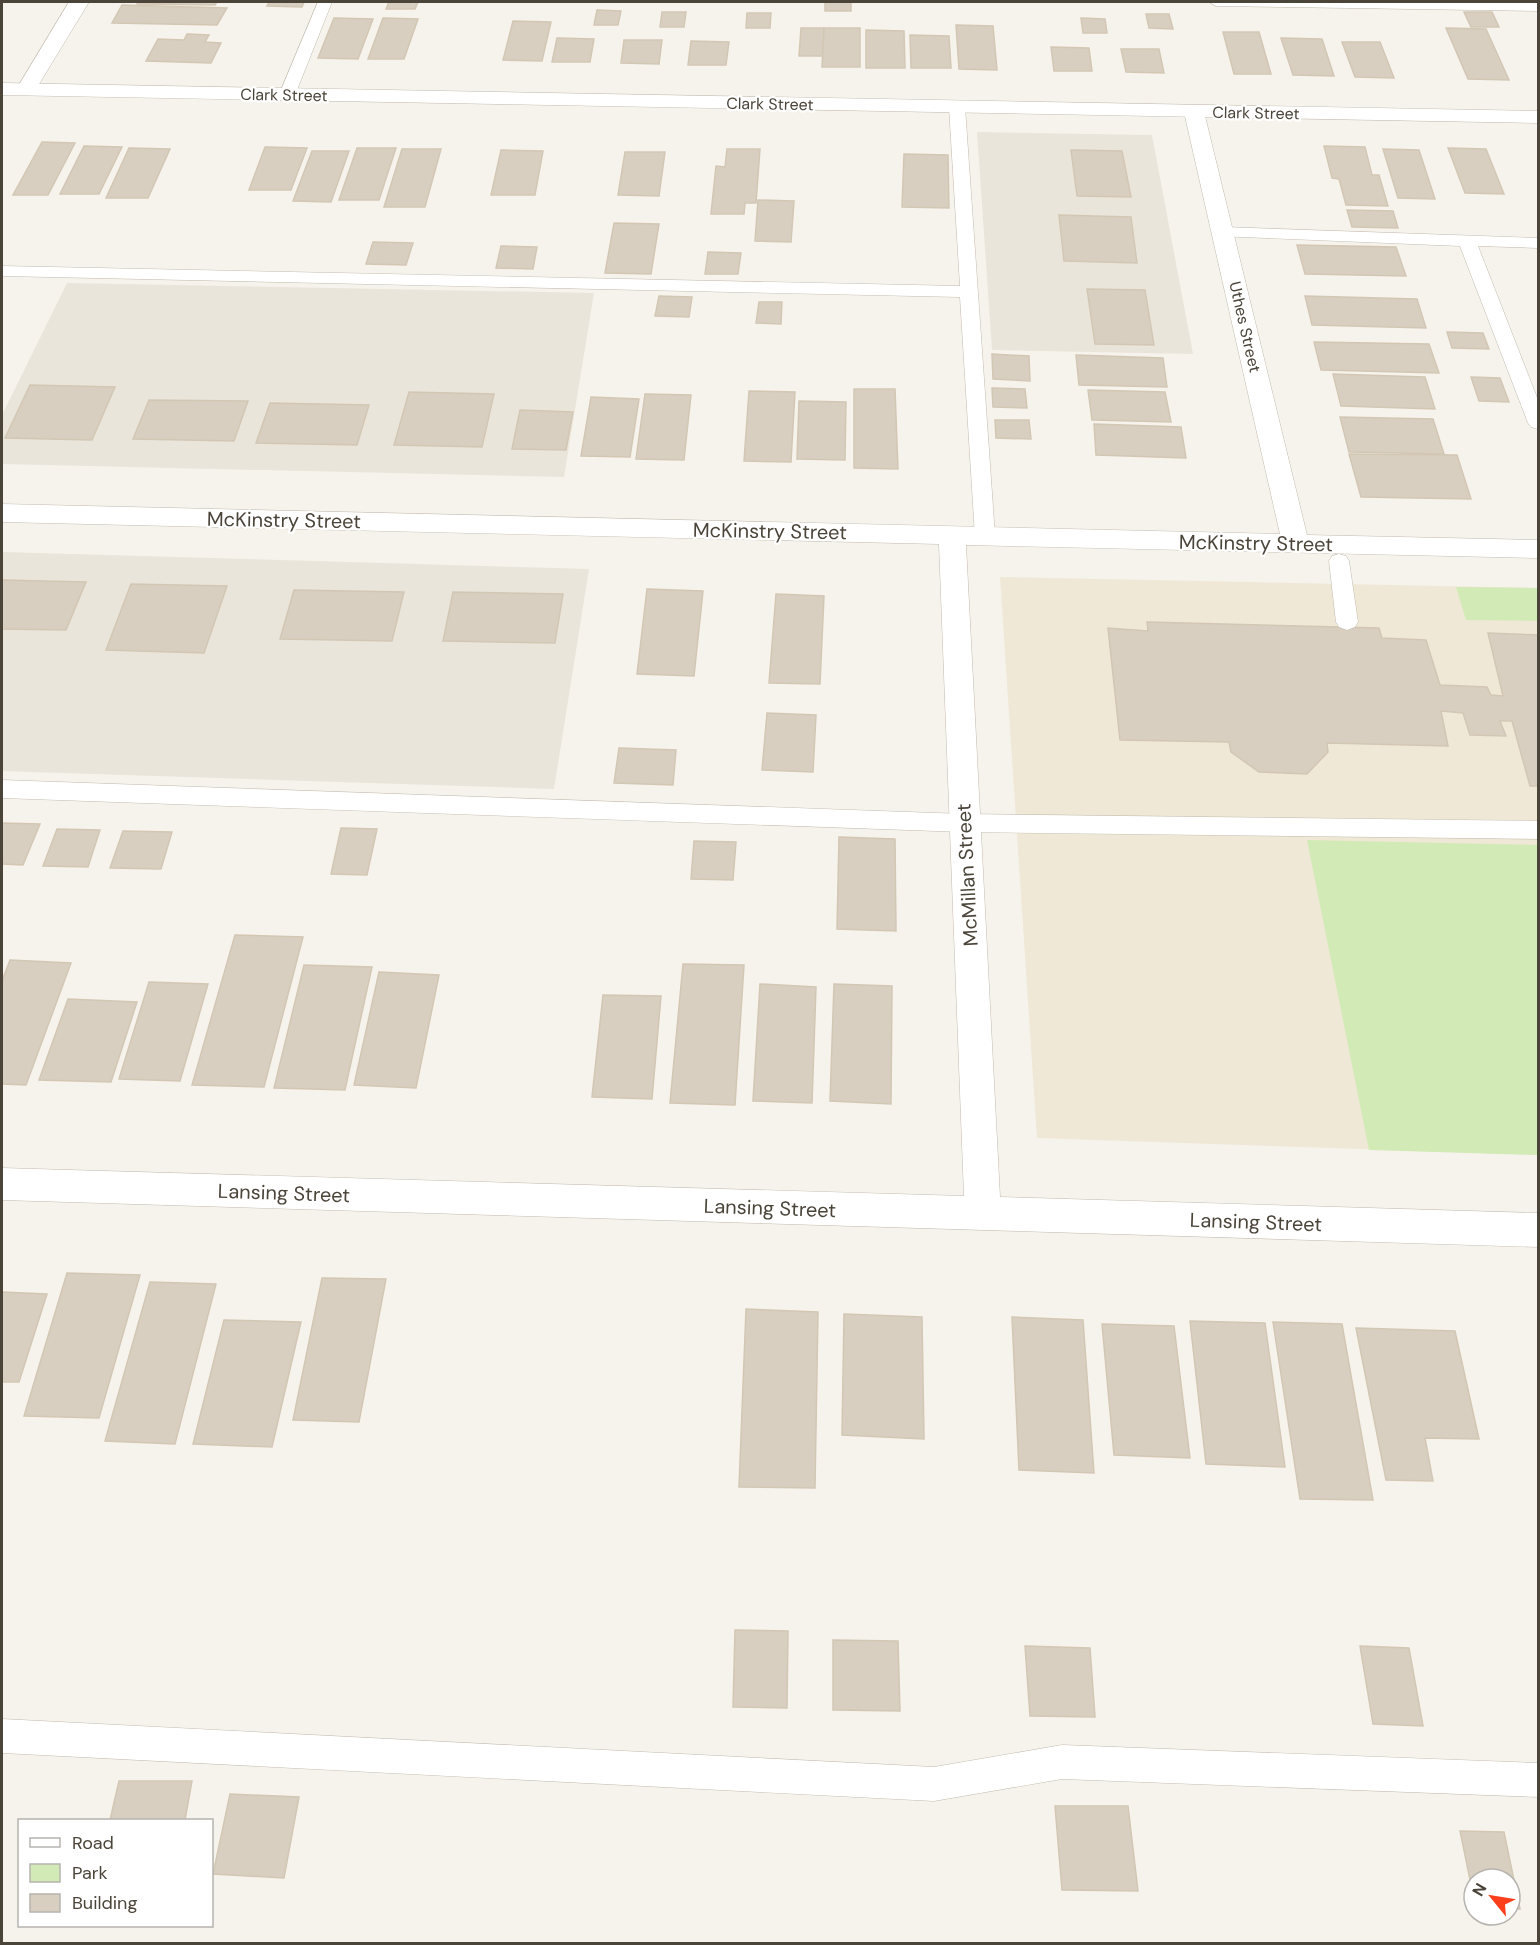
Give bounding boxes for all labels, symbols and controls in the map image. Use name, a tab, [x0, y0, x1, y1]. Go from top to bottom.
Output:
street label: Clark Street	[240, 84, 328, 106]
street label: Clark Street	[726, 93, 814, 115]
street label: Clark Street	[1212, 102, 1300, 124]
street label: Uthes Street	[1224, 279, 1266, 375]
street label: McKinstry Street	[207, 506, 361, 534]
street label: McKinstry Street	[693, 517, 847, 545]
street label: McKinstry Street	[1179, 529, 1333, 557]
street label: McMillan Street	[950, 803, 984, 947]
street label: Lansing Street	[217, 1178, 351, 1208]
street label: Lansing Street	[703, 1193, 837, 1223]
street label: Lansing Street	[1189, 1207, 1323, 1237]
legend	[18, 1819, 213, 1927]
text: Road	[72, 1831, 114, 1855]
text: Park	[72, 1861, 108, 1885]
north arrow	[1462, 1867, 1522, 1927]
text: N	[1467, 1879, 1491, 1900]
text: Building	[72, 1891, 137, 1915]

